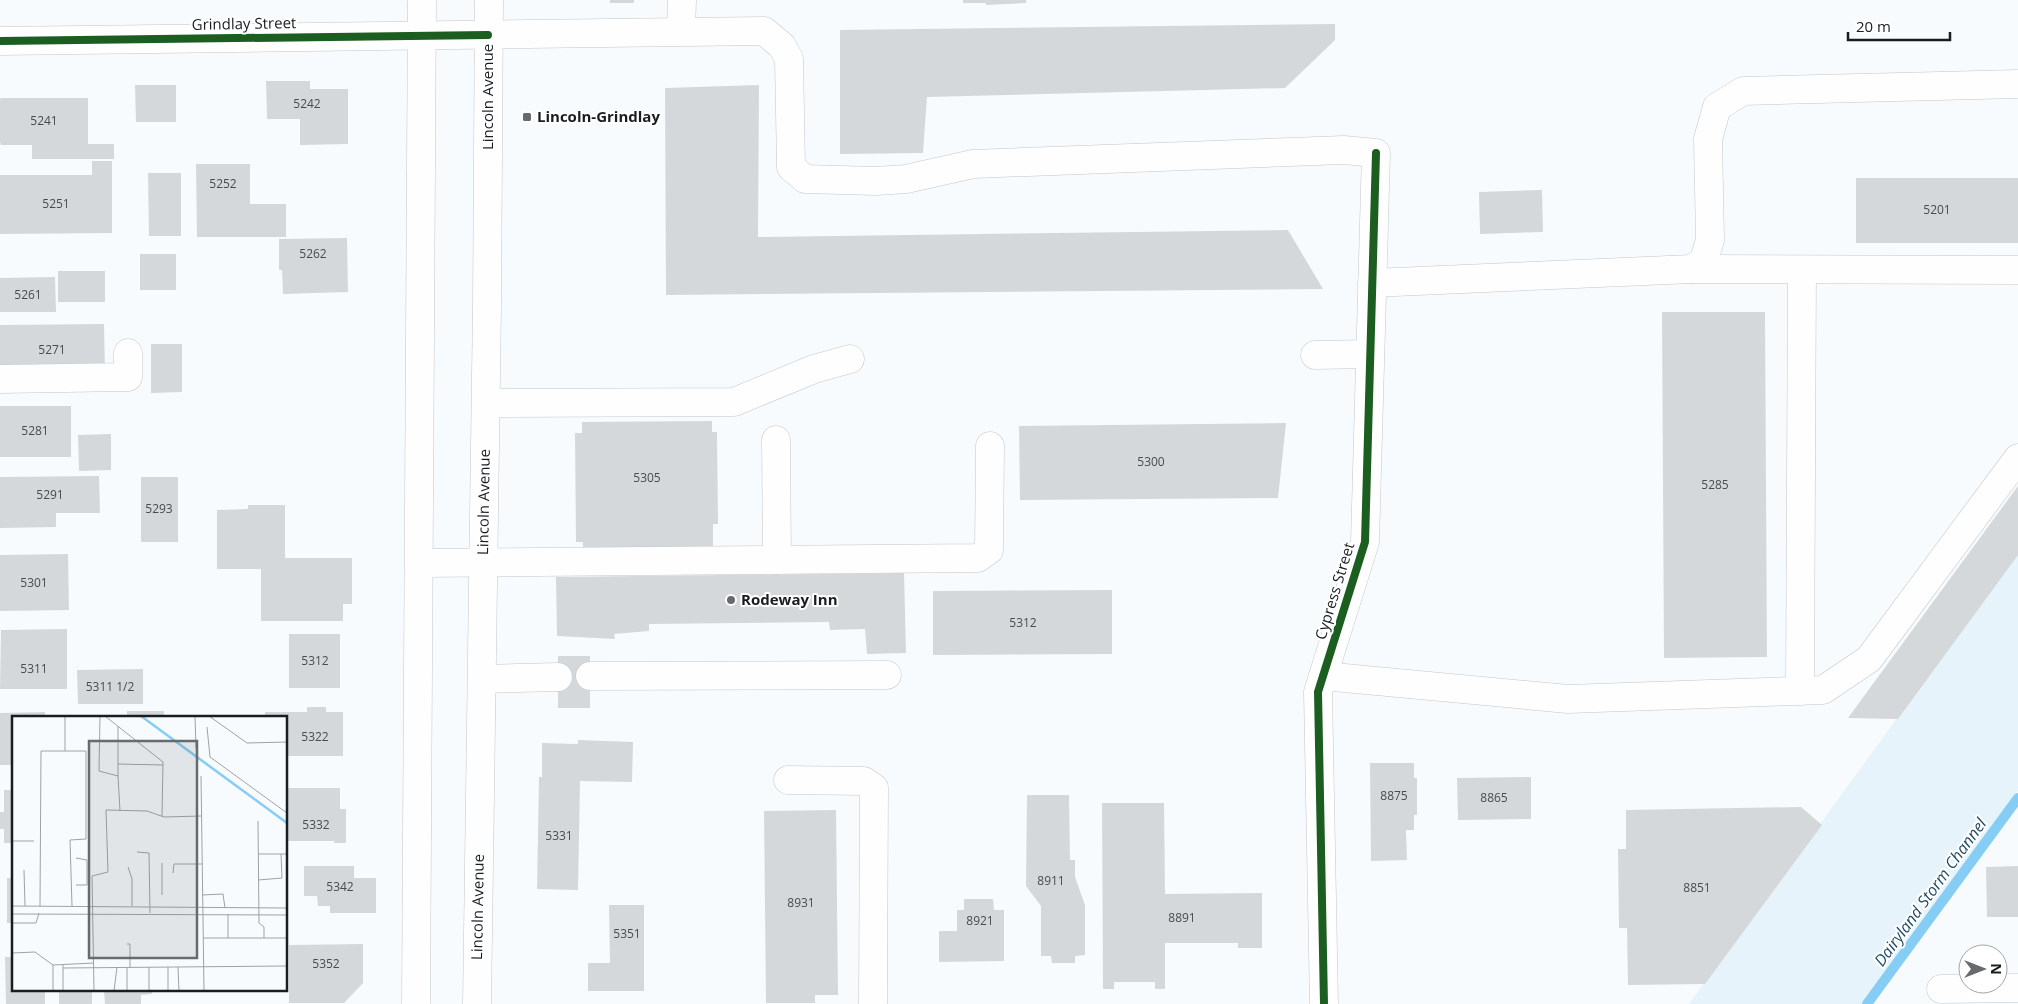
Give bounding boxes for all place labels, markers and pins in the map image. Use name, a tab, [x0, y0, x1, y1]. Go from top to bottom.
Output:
place label: Lincoln-Grindlay	[537, 106, 660, 126]
marker: Lincoln-Grindlay	[521, 111, 533, 123]
place label: Rodeway Inn	[741, 589, 838, 609]
marker: Rodeway Inn	[725, 594, 737, 606]

